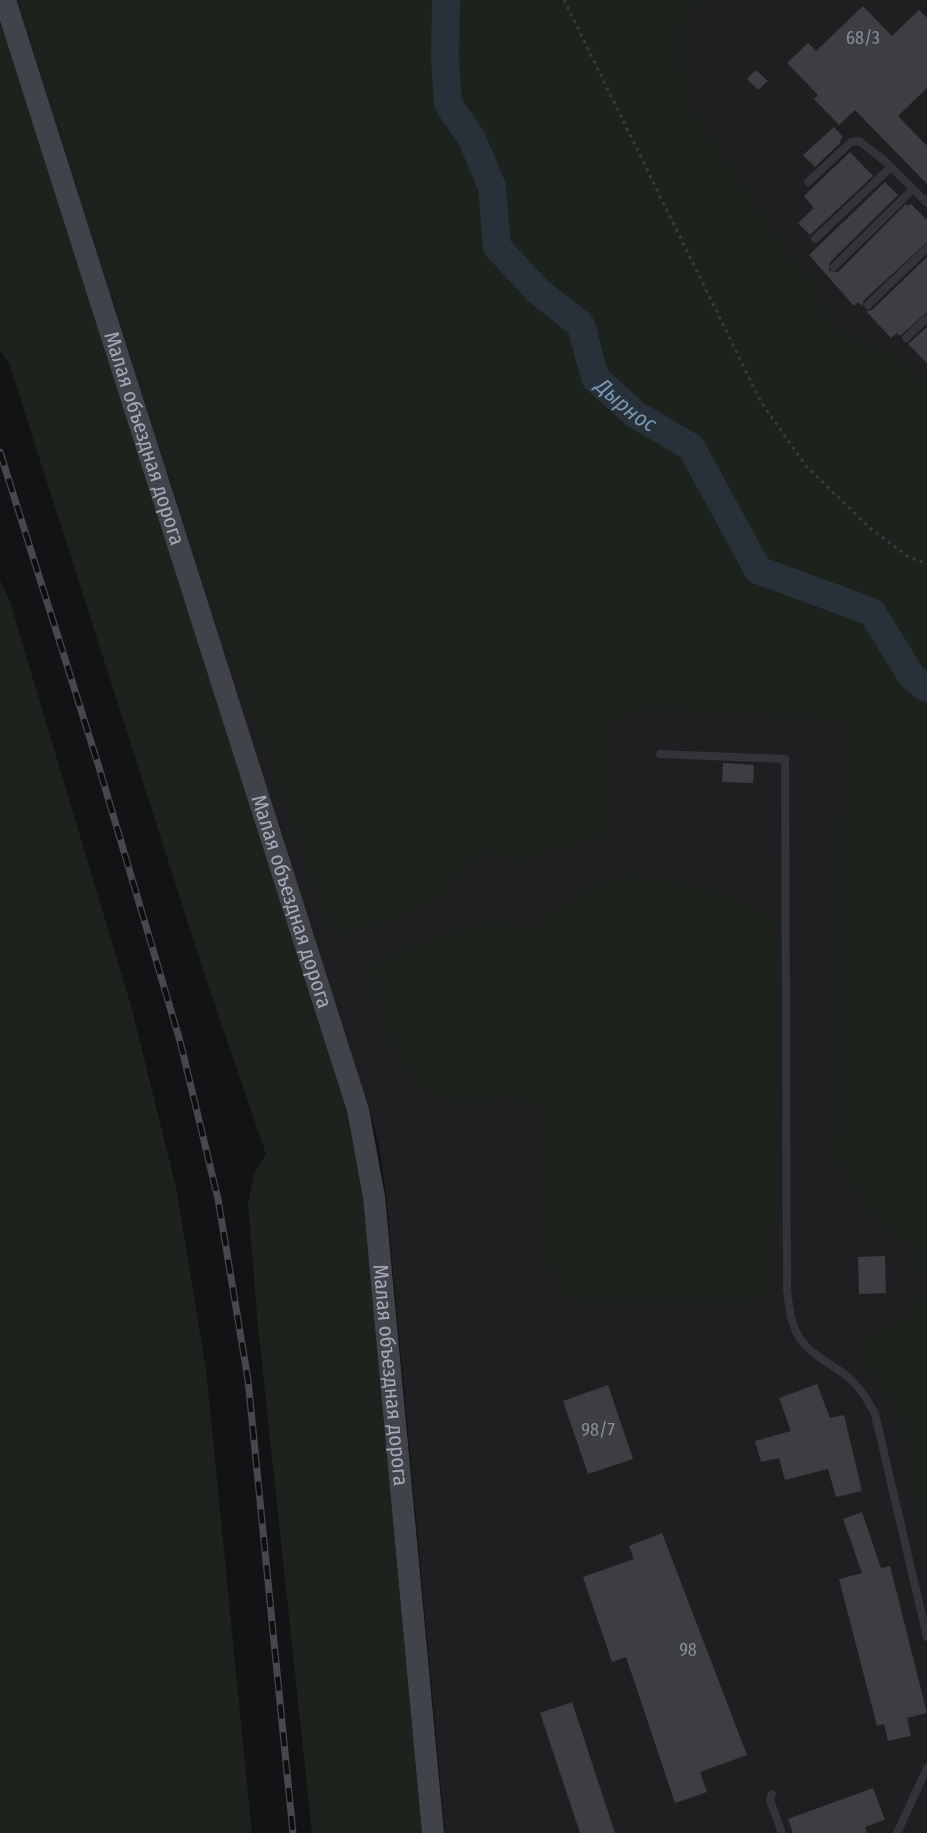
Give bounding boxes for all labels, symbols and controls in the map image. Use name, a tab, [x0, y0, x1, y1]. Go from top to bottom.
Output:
house number: 68/3	[846, 27, 880, 49]
street label: Малая объездная дорога	[98, 328, 191, 548]
water label: Дырнос	[589, 371, 662, 438]
street label: Малая объездная дорога	[246, 792, 338, 1011]
street label: Малая объездная дорога	[367, 1263, 414, 1487]
house number: 98/7	[581, 1419, 615, 1441]
house number: 98	[679, 1639, 697, 1661]

